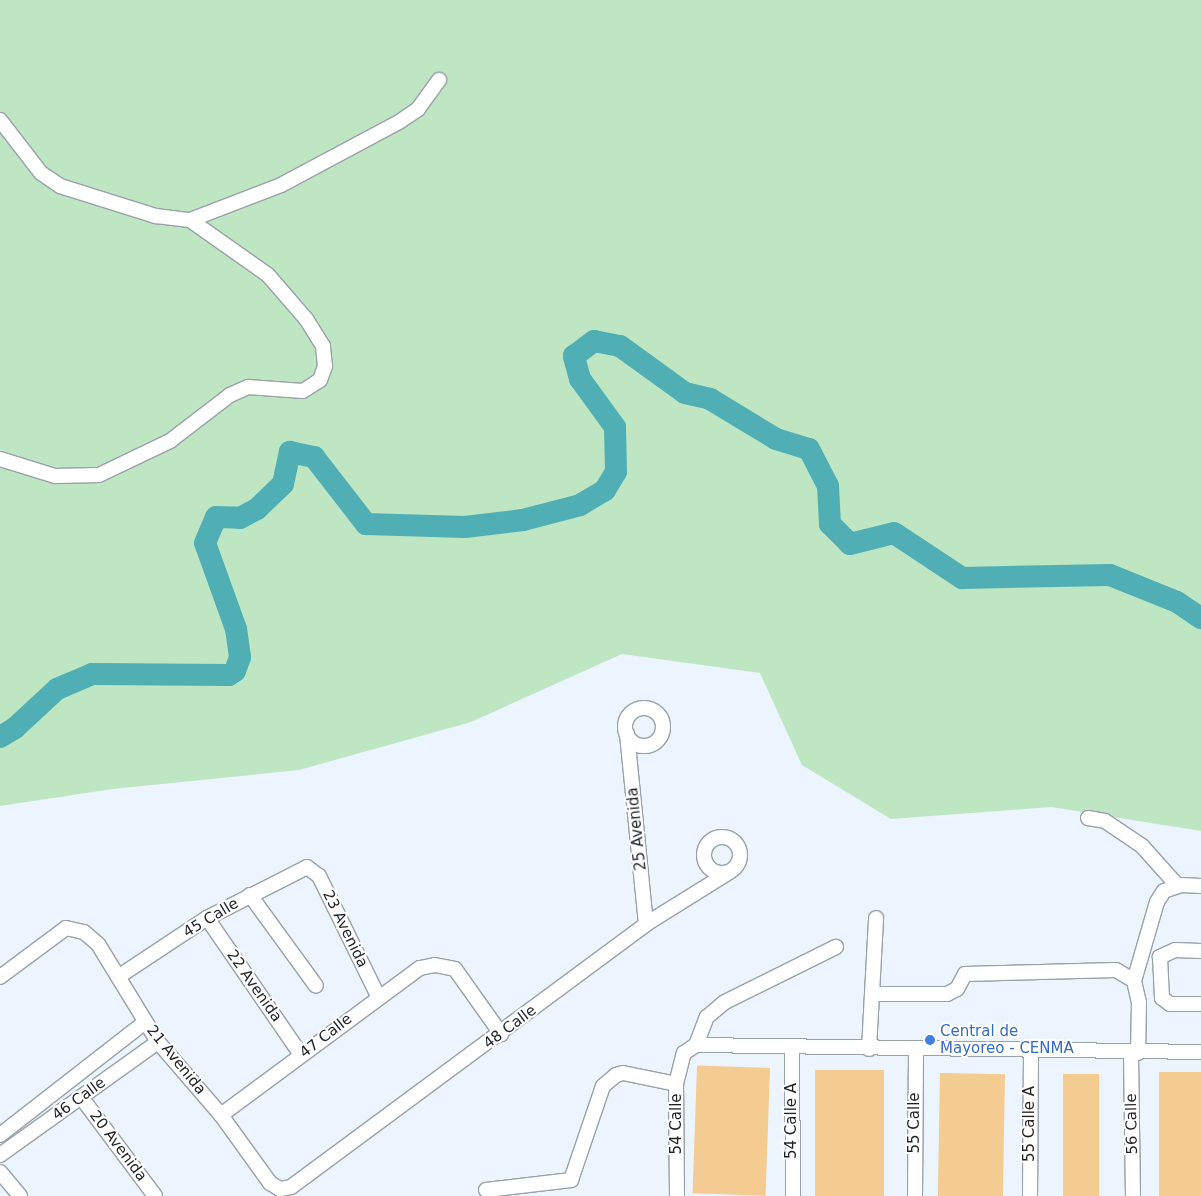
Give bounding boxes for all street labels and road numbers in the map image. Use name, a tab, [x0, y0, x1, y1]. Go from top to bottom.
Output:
street label: 25 Avenida	[624, 786, 650, 872]
street label: 23 Avenida	[319, 887, 371, 971]
street label: 45 Calle	[180, 895, 242, 941]
street label: 22 Avenida	[223, 947, 285, 1025]
street label: 48 Calle	[480, 1001, 540, 1053]
street label: 47 Calle	[296, 1010, 356, 1062]
street label: 21 Avenida	[143, 1022, 209, 1098]
street label: 46 Calle	[49, 1074, 109, 1124]
street label: 54 Calle A	[783, 1083, 801, 1159]
street label: 55 Calle A	[1021, 1086, 1039, 1162]
street label: 55 Calle	[906, 1092, 924, 1154]
street label: 54 Calle	[668, 1093, 686, 1155]
street label: 56 Calle	[1122, 1093, 1142, 1155]
street label: 20 Avenida	[86, 1107, 150, 1185]

